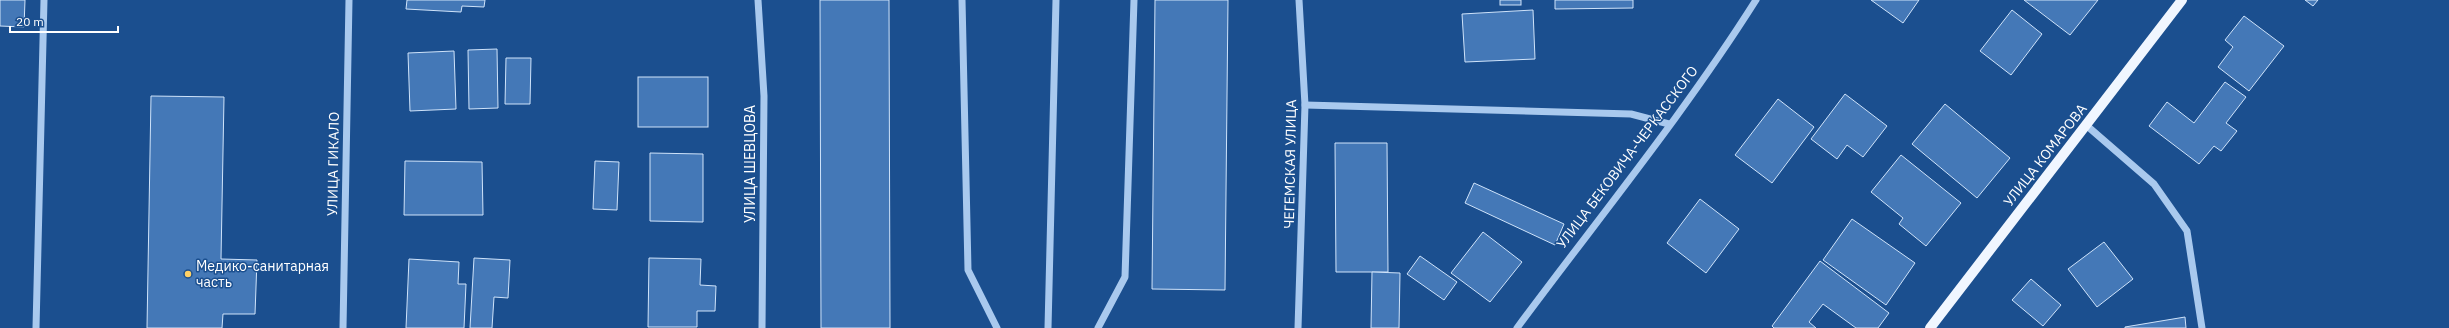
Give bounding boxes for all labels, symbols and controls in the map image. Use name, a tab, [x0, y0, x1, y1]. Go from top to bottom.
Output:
scale bar	[10, 8, 118, 34]
text: 20 m	[16, 14, 44, 29]
street label: УЛИЦА БЕКОВИЧА-ЧЕРКАССКОГО	[1552, 62, 1702, 252]
street label: ЧЕГЕМСКАЯ УЛИЦА	[1280, 99, 1300, 229]
street label: УЛИЦА КОМАРОВА	[1999, 100, 2091, 210]
street label: УЛИЦА ШЕВЦОВА	[741, 105, 759, 223]
street label: УЛИЦА ГИКАЛО	[323, 112, 343, 216]
place label: Медико-санитарная часть	[196, 257, 329, 291]
marker: Медико-санитарная часть	[183, 269, 193, 279]

